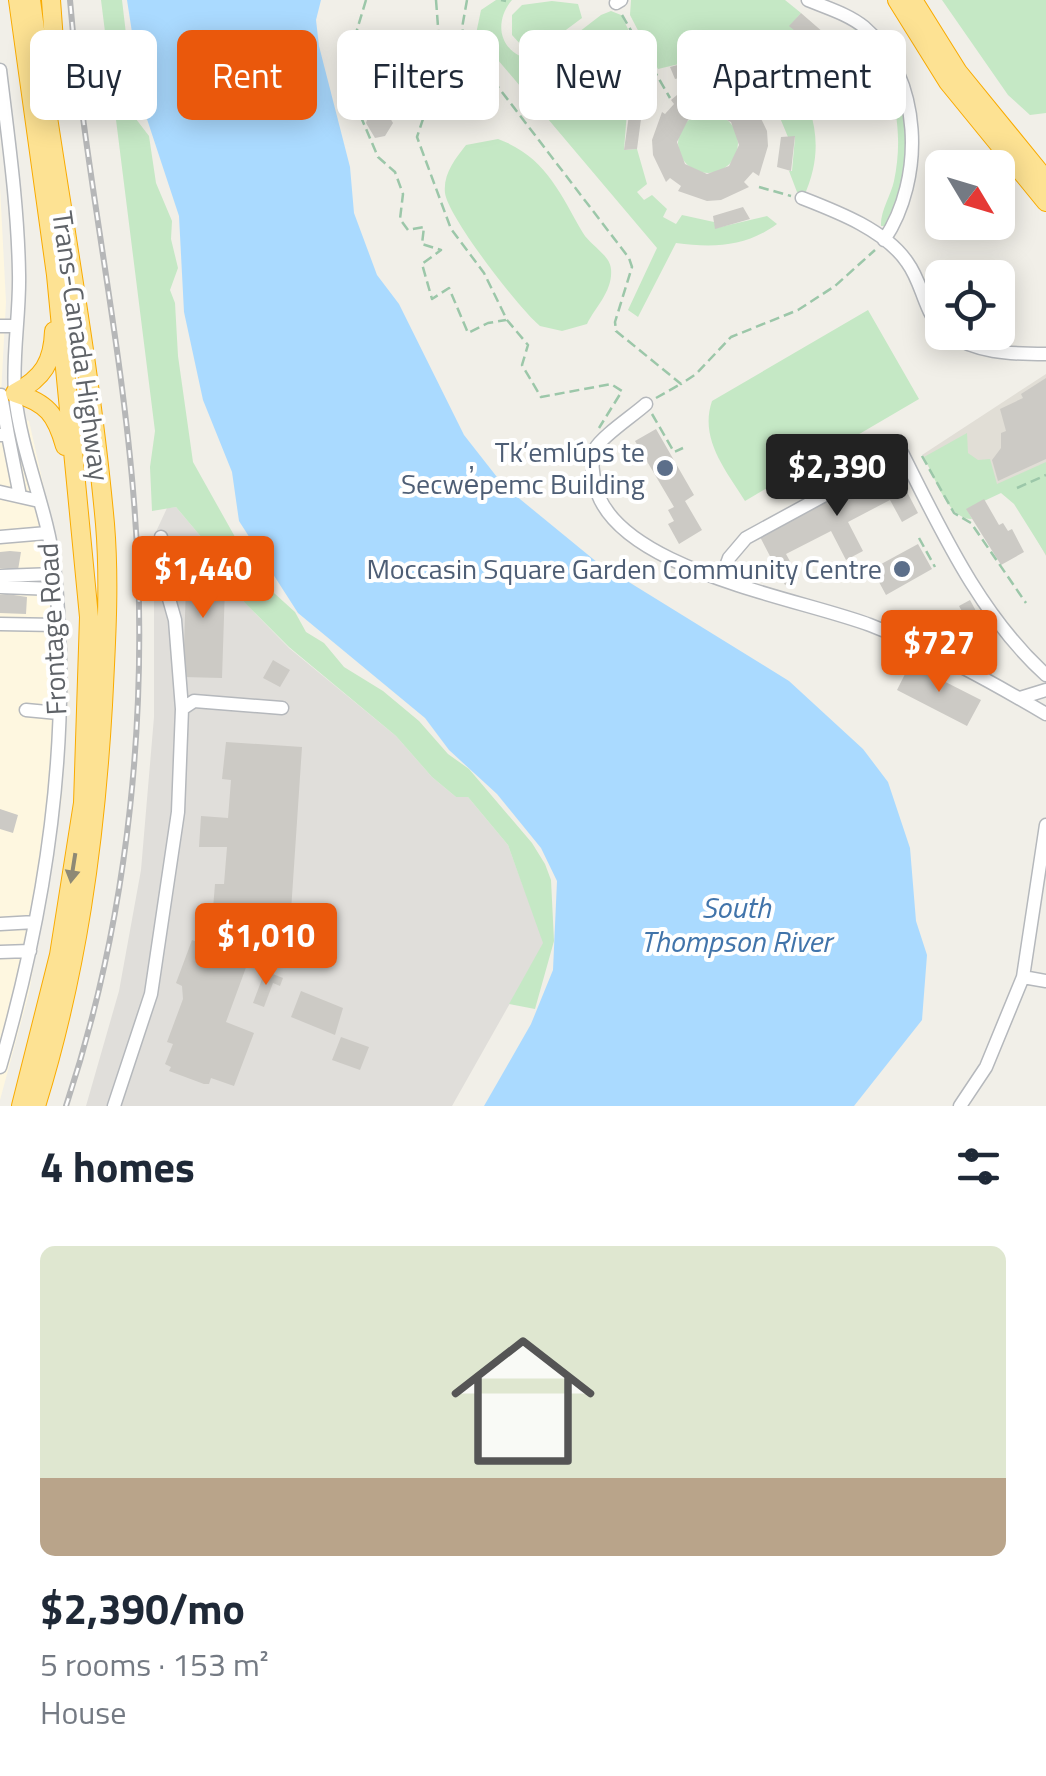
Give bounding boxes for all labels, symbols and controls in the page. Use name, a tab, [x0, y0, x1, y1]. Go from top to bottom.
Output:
chip: Buy	[30, 30, 157, 120]
chip: Rent	[177, 30, 317, 120]
chip: Filters	[337, 30, 499, 120]
chip: New	[519, 30, 657, 120]
chip: Apartment	[677, 30, 906, 120]
north arrow	[925, 150, 1015, 240]
map controls	[925, 150, 1015, 350]
street label: Trans-Canada Highway	[41, 208, 122, 484]
button: locate	[925, 260, 1015, 350]
place label: Tk’emlúps te Secwe̓pemc Building	[401, 430, 645, 505]
pin: $2,390	[756, 434, 918, 519]
text: $2,390	[788, 442, 886, 490]
marker: Tk’emlúps te Secwe̓pemc Building	[654, 457, 676, 479]
pin: $1,440	[122, 536, 284, 621]
street label: Frontage Road	[26, 542, 77, 716]
text: $1,440	[154, 544, 252, 592]
place label: Moccasin Square Garden Community Centre	[366, 547, 882, 590]
marker: Moccasin Square Garden Community Centre	[891, 558, 913, 580]
pin: $727	[880, 610, 998, 695]
text: $727	[903, 618, 975, 666]
one-way arrow	[64, 853, 80, 885]
water label: South Thompson River	[641, 884, 835, 964]
pin: $1,010	[185, 903, 347, 988]
text: $1,010	[217, 911, 315, 959]
text: 4 homes	[40, 1134, 195, 1198]
icon: filters	[951, 1139, 1006, 1194]
icon: home	[433, 1311, 613, 1491]
text: $2,390/mo	[40, 1576, 245, 1640]
text: 5 rooms · 153 m²	[40, 1640, 269, 1688]
text: House	[40, 1688, 126, 1736]

